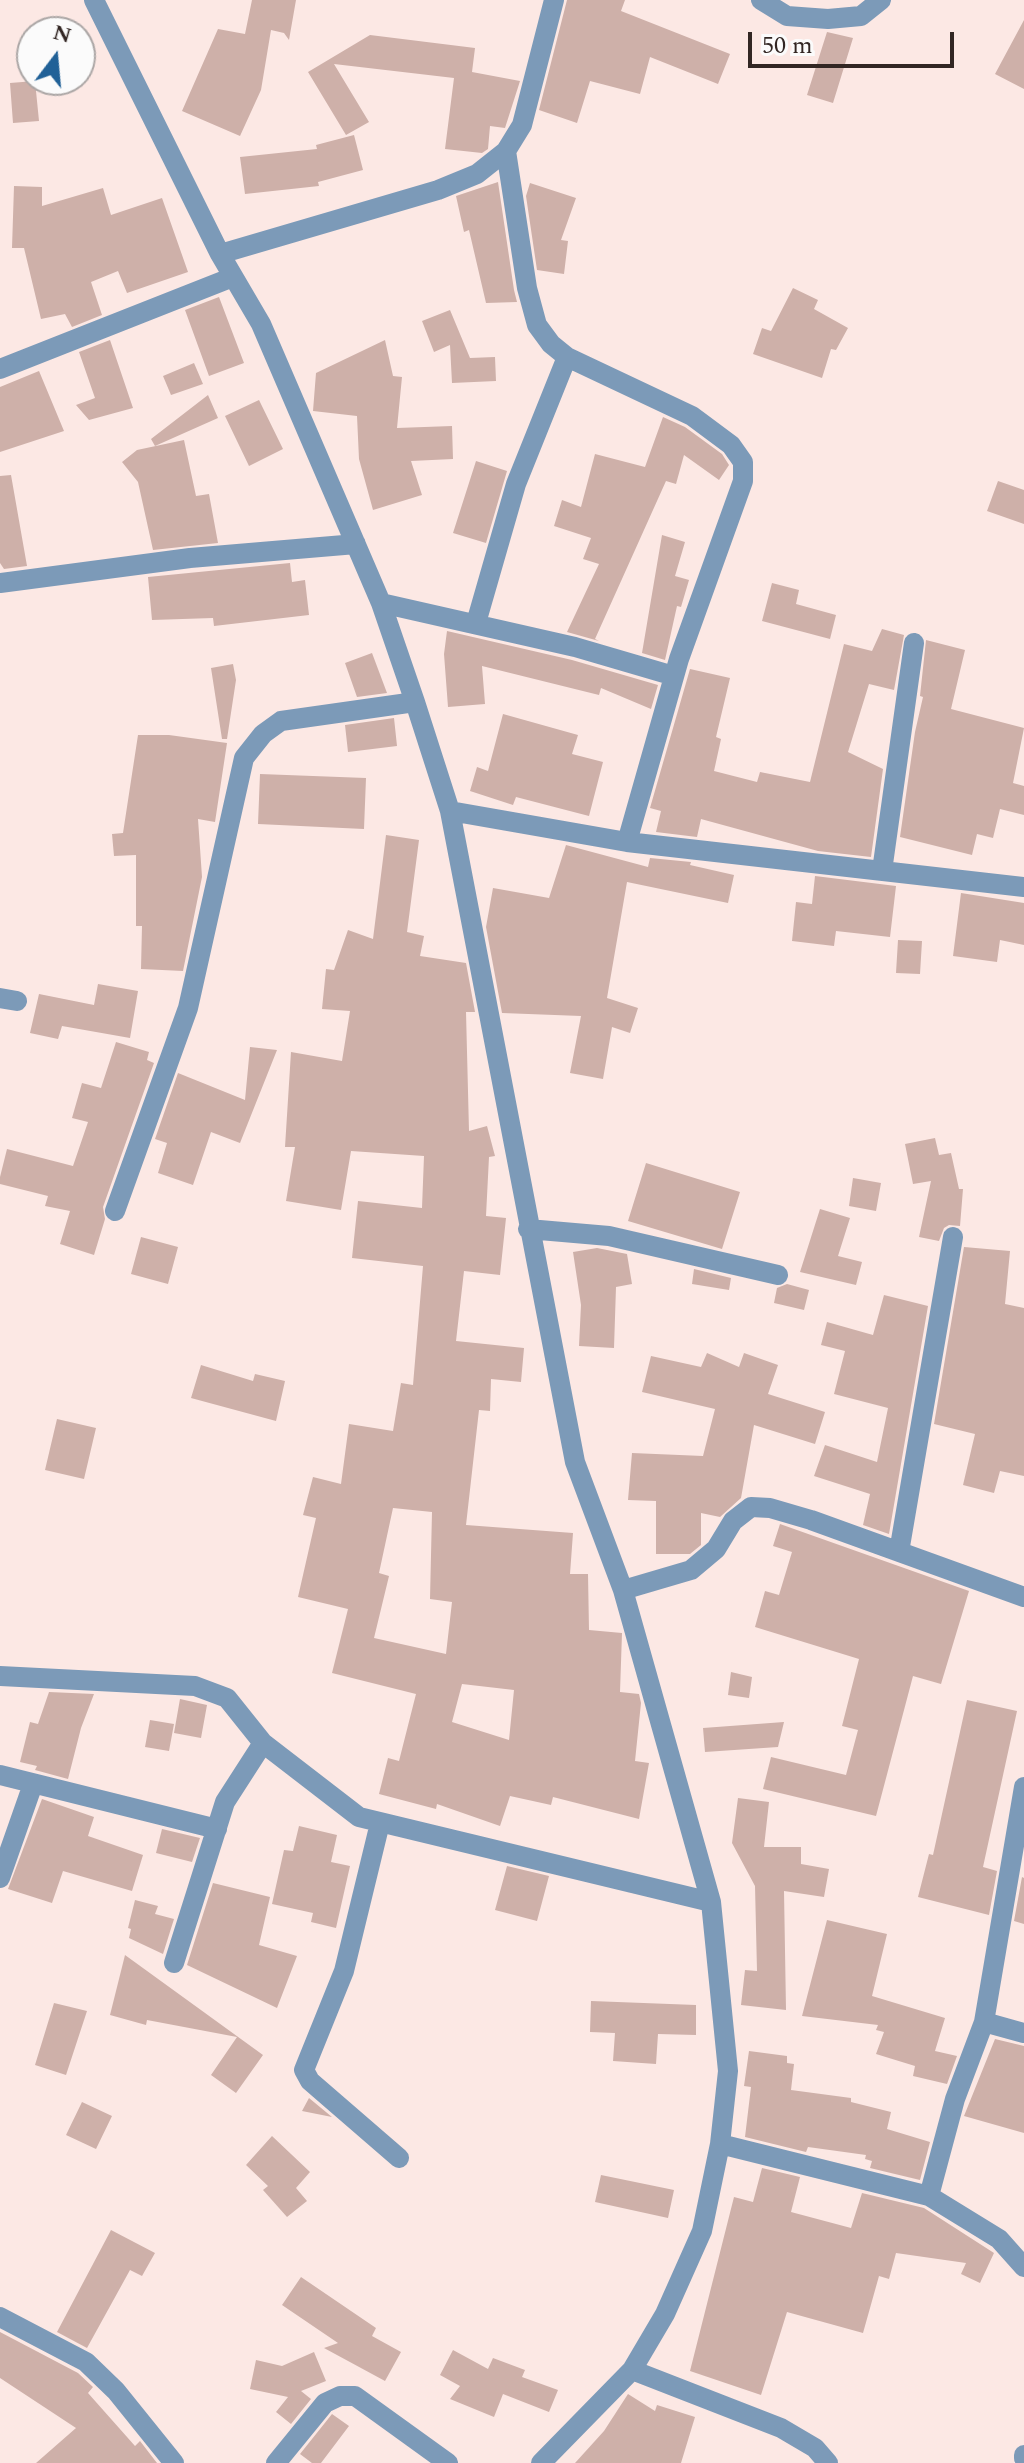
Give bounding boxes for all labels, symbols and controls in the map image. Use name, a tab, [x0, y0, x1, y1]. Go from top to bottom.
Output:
north arrow	[16, 16, 96, 96]
text: N	[49, 16, 75, 53]
scale bar	[752, 16, 958, 66]
text: 50 m	[762, 28, 813, 64]

